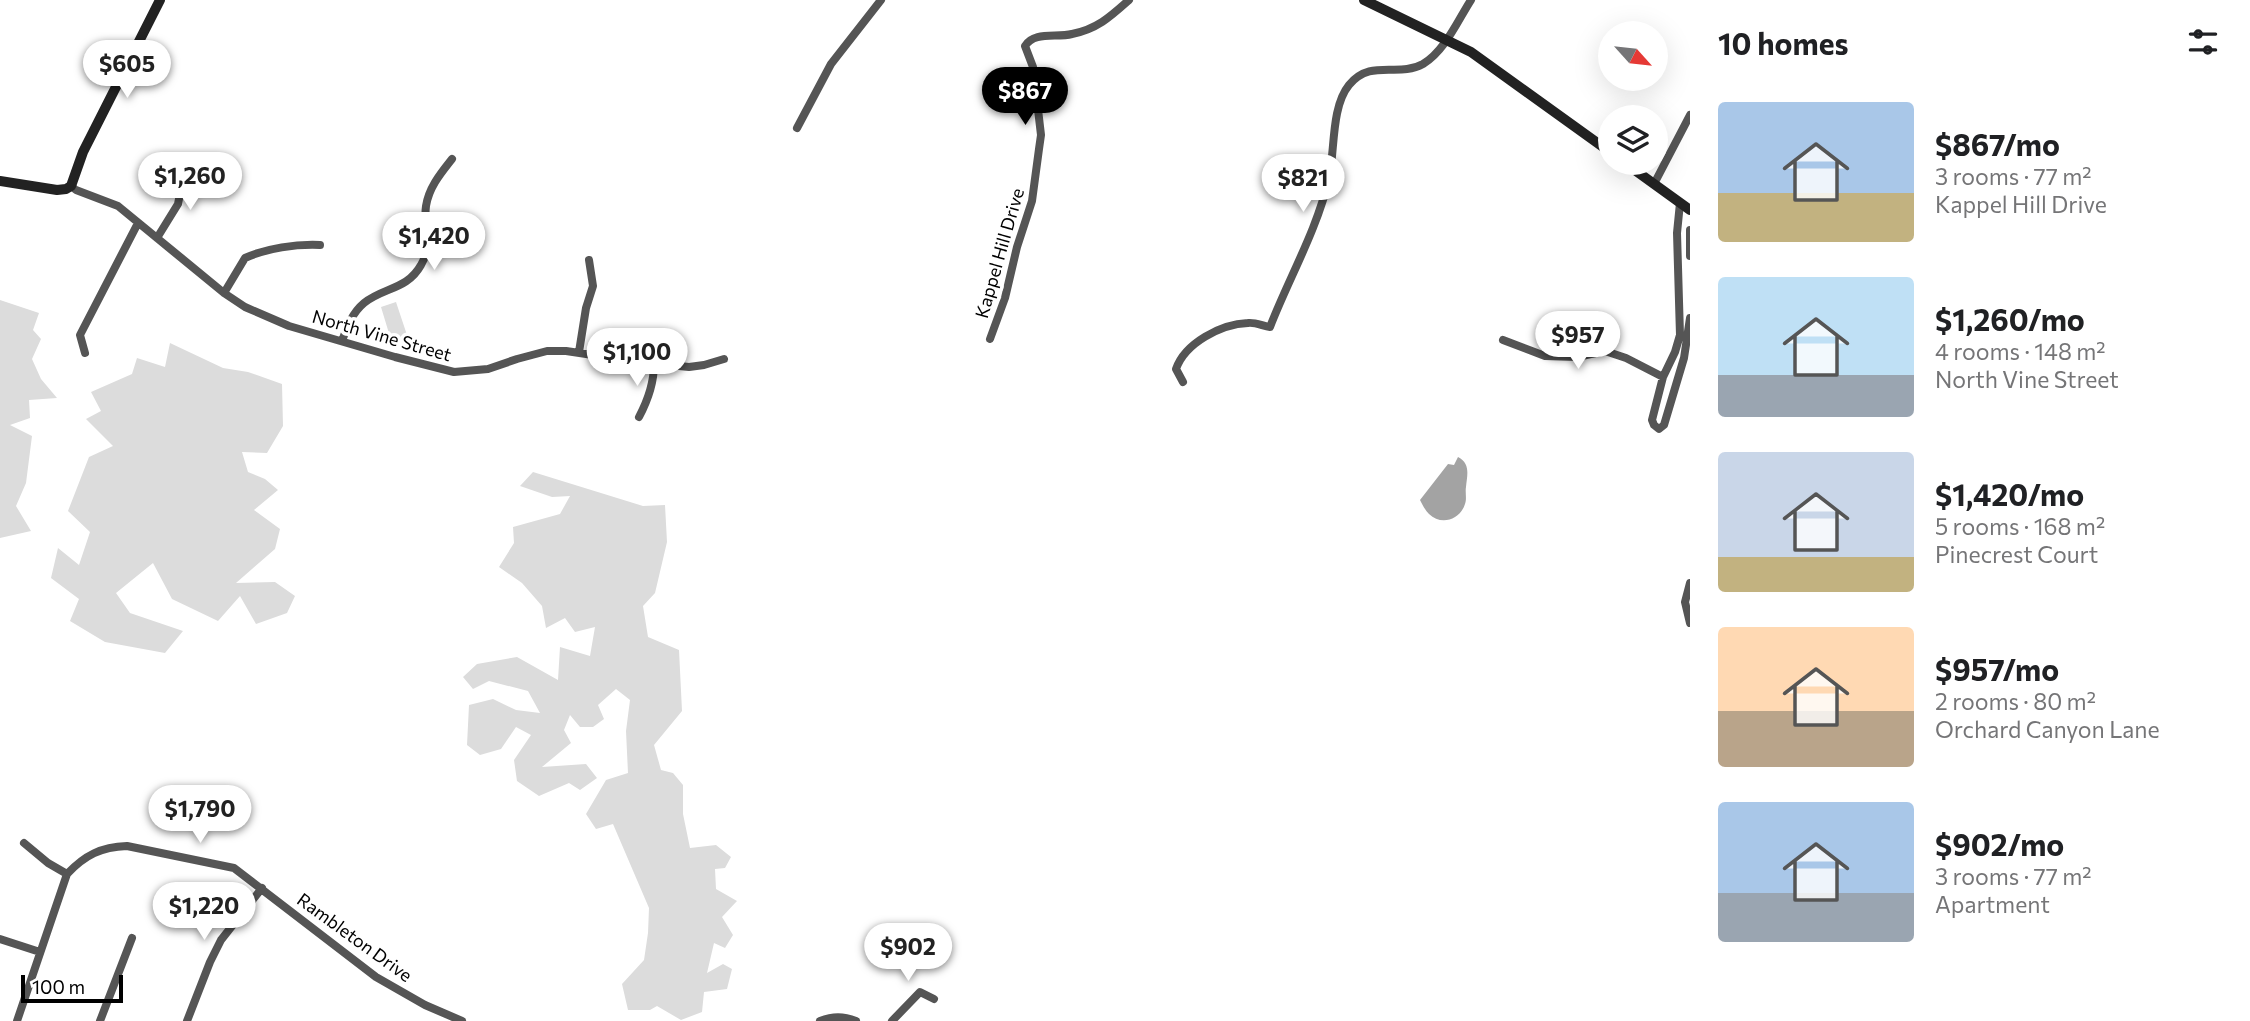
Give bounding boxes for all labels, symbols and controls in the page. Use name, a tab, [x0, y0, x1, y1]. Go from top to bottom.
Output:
north arrow	[1598, 21, 1668, 91]
map controls	[1598, 21, 1668, 175]
icon: filters	[2184, 23, 2222, 61]
text: 10 homes	[1718, 24, 1848, 61]
pin: $605	[86, 41, 168, 100]
text: $605	[99, 49, 155, 77]
pin: $867	[984, 68, 1066, 127]
text: $867	[998, 76, 1052, 104]
button: layers	[1598, 105, 1668, 175]
text: $867/mo	[1935, 125, 2060, 162]
icon: home	[1774, 130, 1858, 214]
pin: $1,260	[133, 152, 247, 212]
pin: $821	[1262, 154, 1344, 214]
text: $1,260	[154, 161, 226, 189]
text: 3 rooms · 77 m²	[1935, 162, 2092, 190]
text: $821	[1278, 163, 1328, 191]
street label: Kappel Hill Drive	[970, 185, 1028, 321]
text: Kappel Hill Drive	[1935, 190, 2107, 218]
pin: $1,420	[377, 212, 491, 272]
text: $1,420	[398, 221, 470, 249]
text: $1,260/mo	[1935, 300, 2085, 337]
street label: North Vine Street	[310, 305, 454, 365]
icon: home	[1774, 305, 1858, 389]
pin: $957	[1537, 312, 1619, 371]
text: $957	[1551, 320, 1605, 348]
pin: $1,100	[580, 328, 694, 388]
text: $1,100	[603, 337, 671, 365]
text: 4 rooms · 148 m²	[1935, 337, 2106, 365]
text: North Vine Street	[1935, 365, 2119, 393]
text: $1,420/mo	[1935, 475, 2084, 512]
icon: home	[1774, 480, 1858, 564]
text: 5 rooms · 168 m²	[1935, 512, 2105, 540]
text: Pinecrest Court	[1935, 540, 2098, 568]
text: $957/mo	[1935, 650, 2059, 687]
icon: home	[1774, 655, 1858, 739]
text: 2 rooms · 80 m²	[1935, 687, 2096, 715]
text: Orchard Canyon Lane	[1935, 715, 2160, 743]
pin: $1,790	[143, 786, 257, 845]
text: $1,790	[164, 794, 236, 822]
text: $902/mo	[1935, 825, 2064, 862]
icon: home	[1774, 830, 1858, 914]
text: 3 rooms · 77 m²	[1935, 862, 2092, 890]
pin: $1,220	[147, 883, 261, 942]
street label: Rambleton Drive	[293, 888, 417, 986]
text: Apartment	[1935, 890, 2050, 918]
text: $1,220	[169, 891, 239, 919]
pin: $902	[867, 923, 949, 983]
text: $902	[880, 932, 936, 960]
scale bar	[21, 972, 122, 1004]
text: 100 m	[32, 975, 85, 998]

